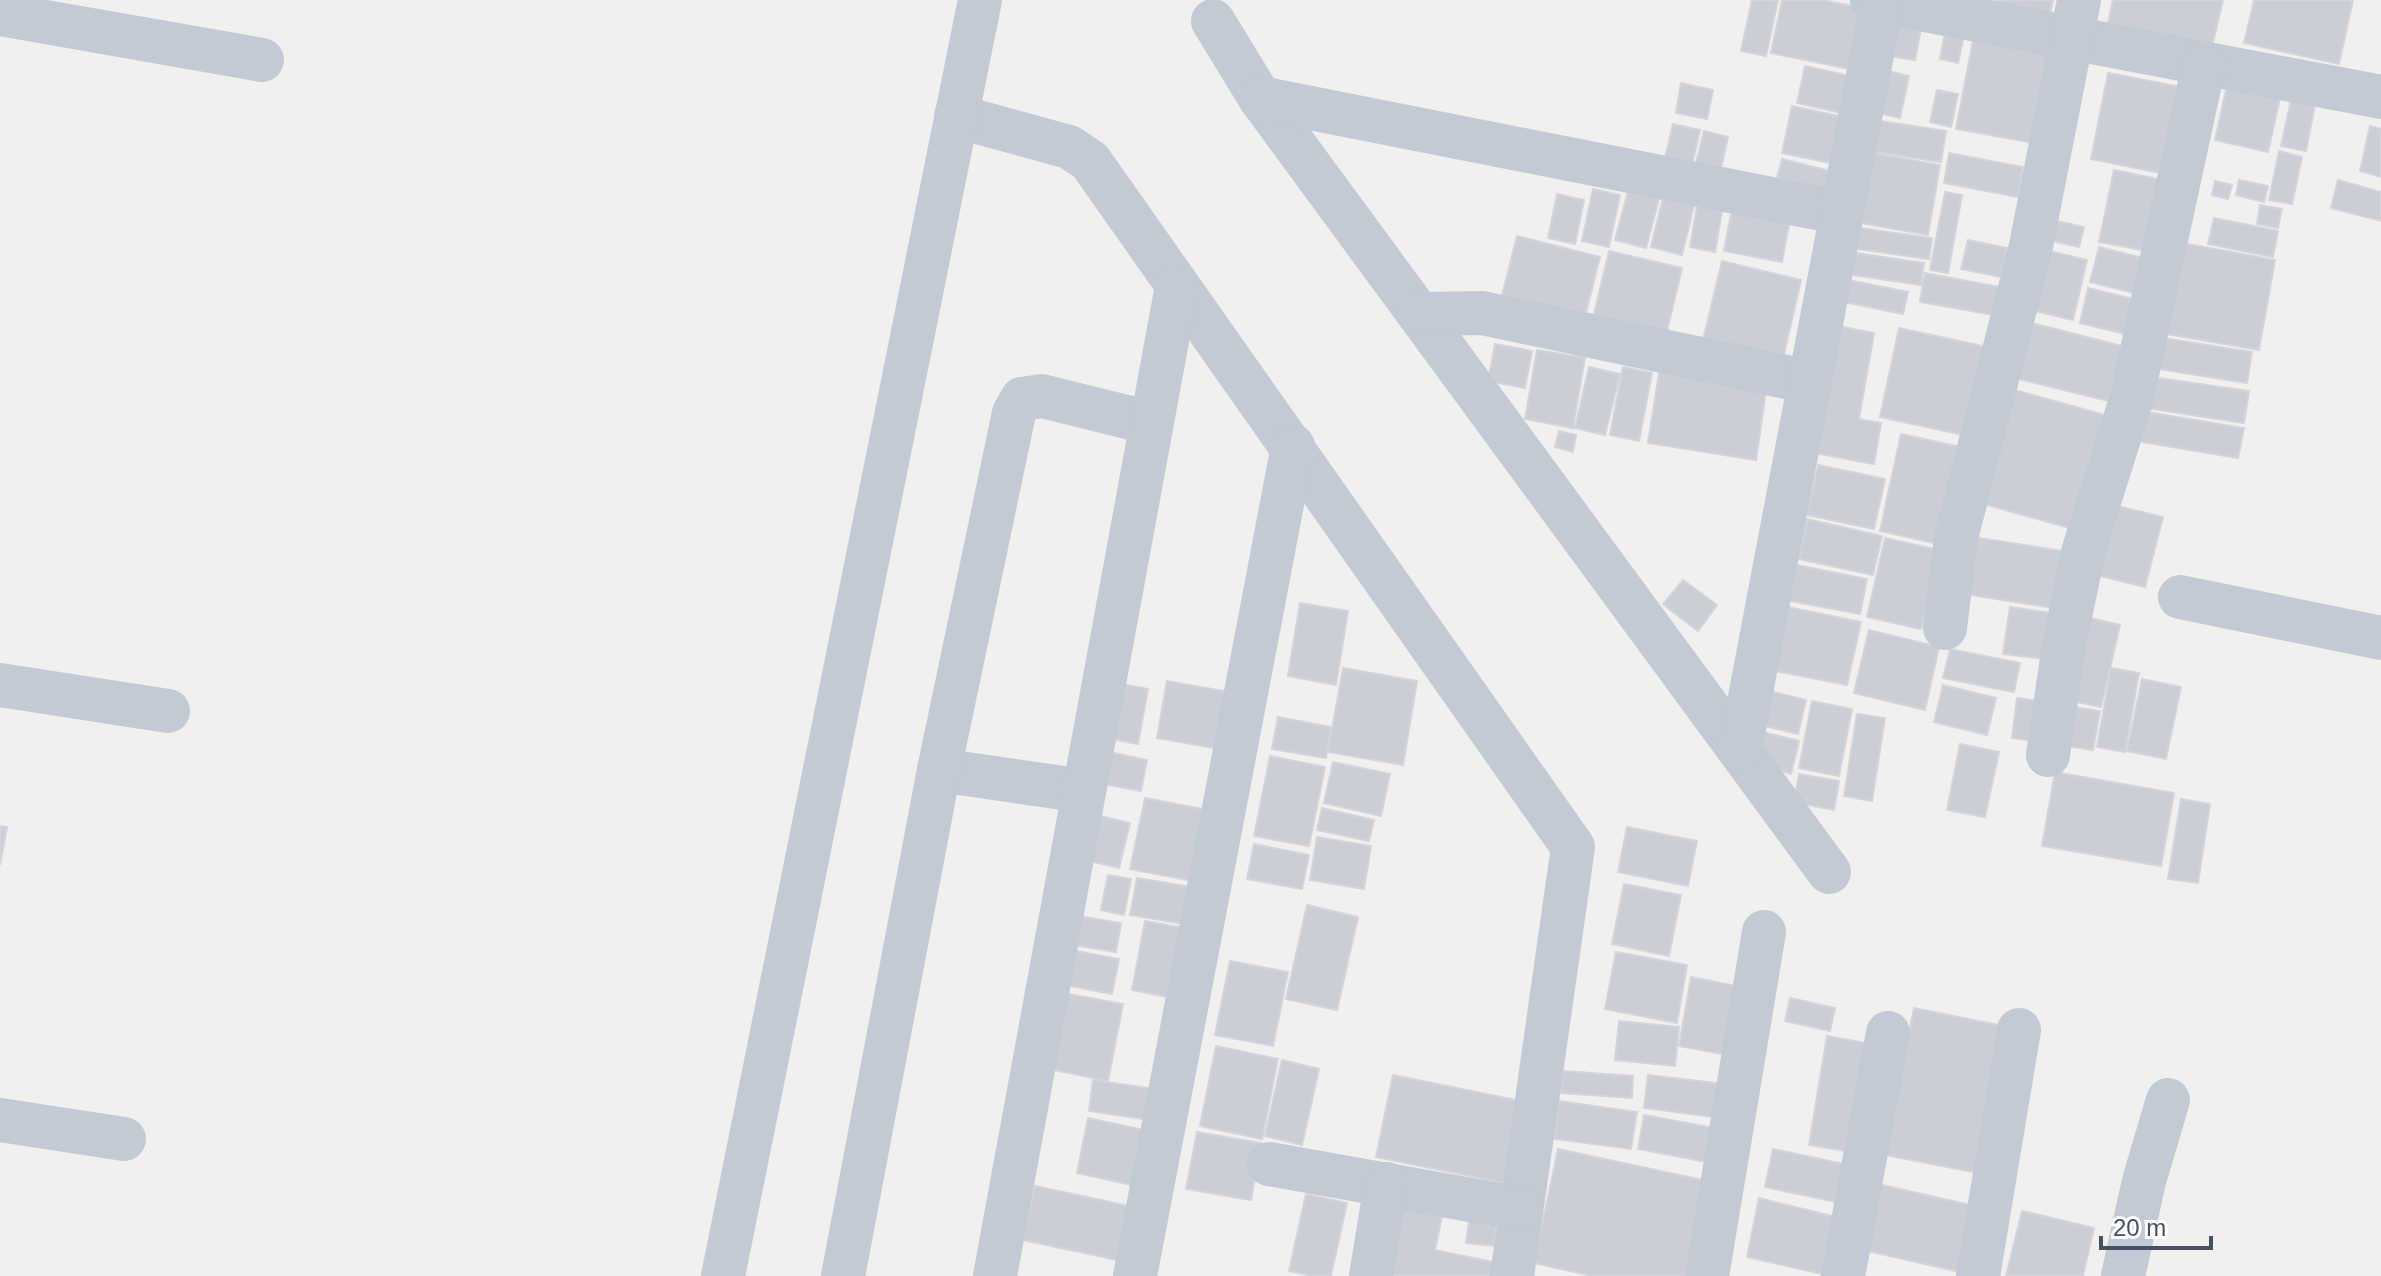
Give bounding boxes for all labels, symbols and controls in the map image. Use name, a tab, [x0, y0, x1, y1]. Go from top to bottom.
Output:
scale bar	[2101, 1200, 2211, 1250]
text: 20 m	[2113, 1214, 2166, 1241]

